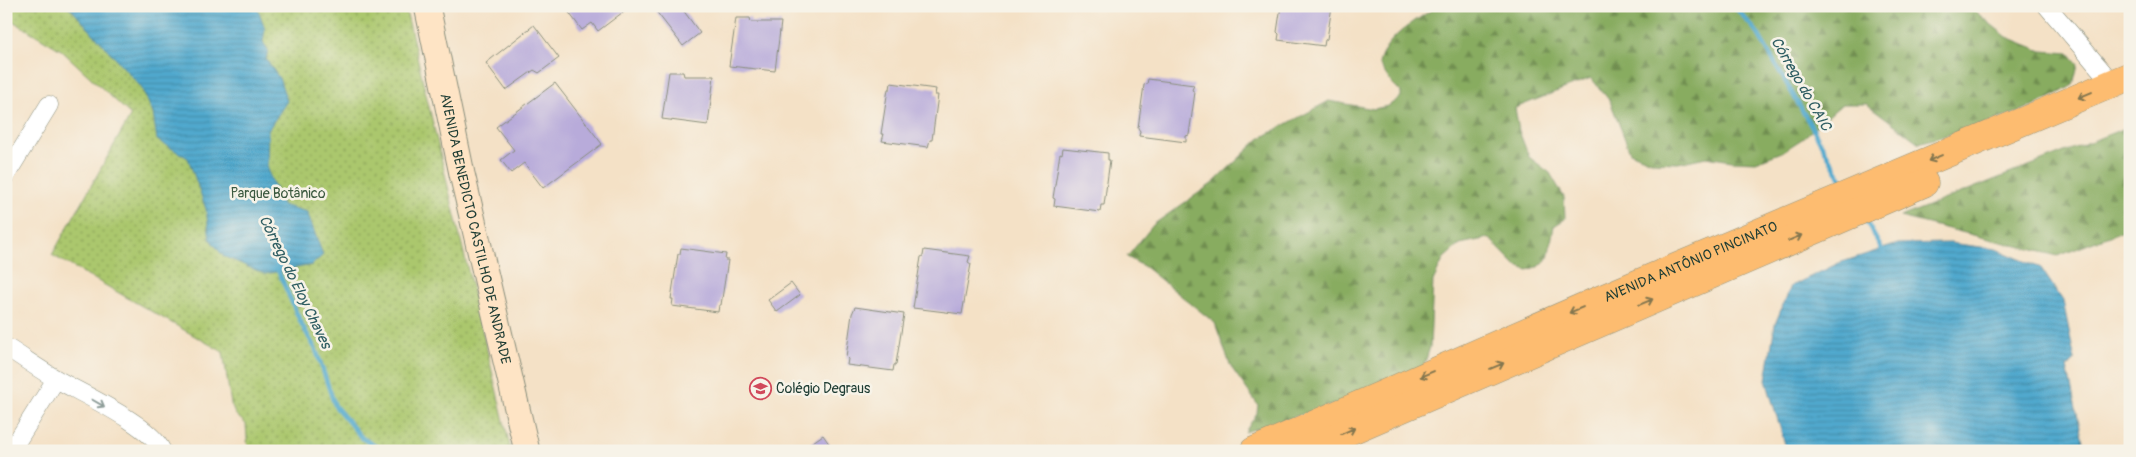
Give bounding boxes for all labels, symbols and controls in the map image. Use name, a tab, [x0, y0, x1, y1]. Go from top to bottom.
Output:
water label: Córrego do CAIC	[1767, 34, 1836, 135]
one-way arrow	[2078, 90, 2093, 100]
street label: AVENIDA BENEDICTO CASTILHO DE ANDRADE	[437, 92, 515, 366]
one-way arrow	[1928, 154, 1943, 163]
park label: Parque Botânico	[231, 185, 326, 202]
water label: Córrego do Eloy Chaves	[255, 212, 336, 354]
street label: AVENIDA ANTÔNIO PINCINATO	[1601, 217, 1780, 305]
one-way arrow	[1787, 233, 1802, 243]
one-way arrow	[1638, 297, 1653, 307]
one-way arrow	[1569, 305, 1584, 315]
one-way arrow	[1489, 361, 1504, 371]
one-way arrow	[1420, 370, 1435, 380]
school or university icon: Colégio Degraus	[748, 376, 772, 400]
place label: Colégio Degraus	[776, 380, 871, 397]
one-way arrow	[91, 398, 106, 408]
one-way arrow	[1340, 426, 1355, 435]

